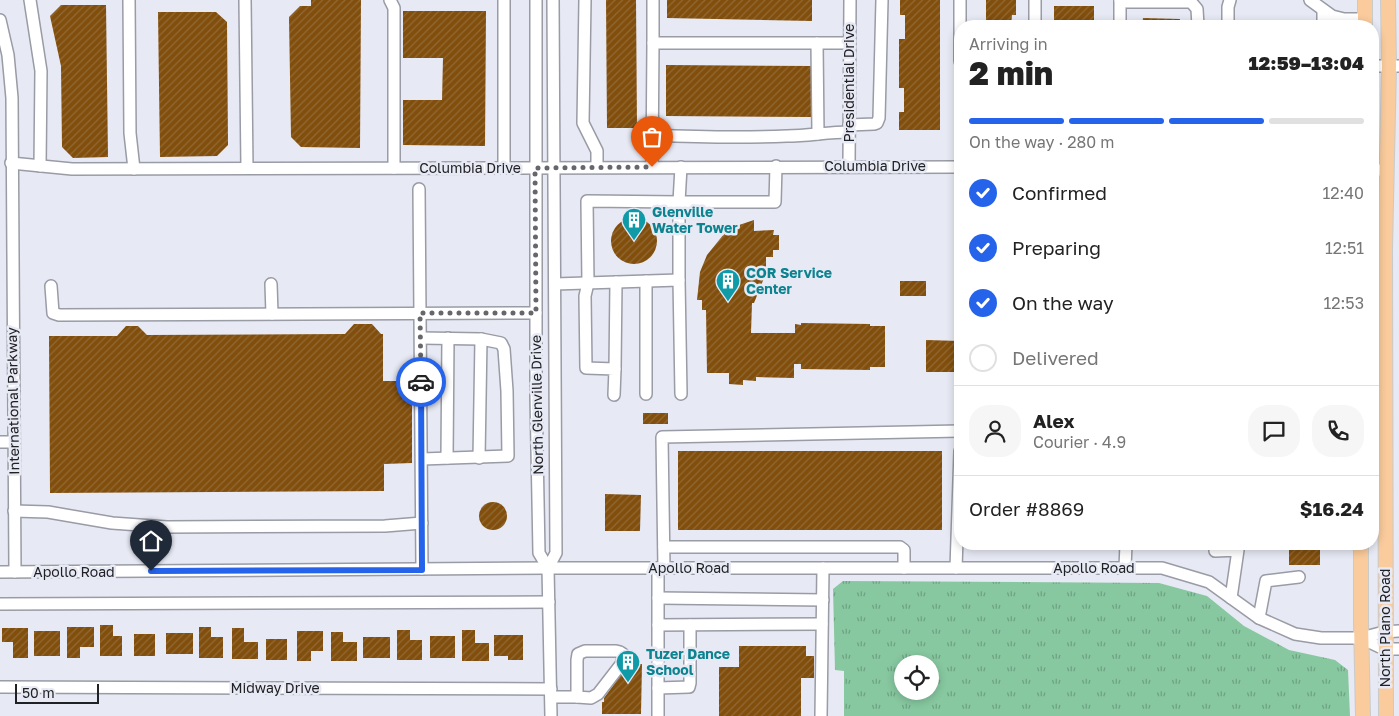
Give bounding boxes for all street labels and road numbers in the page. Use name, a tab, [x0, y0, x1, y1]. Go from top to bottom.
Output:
street label: Presidential Drive	[840, 24, 857, 142]
street label: Columbia Drive	[824, 157, 926, 174]
street label: Columbia Drive	[419, 159, 521, 176]
street label: International Parkway	[3, 327, 22, 475]
street label: North Glenville Drive	[527, 335, 546, 475]
street label: Apollo Road	[648, 559, 730, 576]
street label: Apollo Road	[1053, 559, 1135, 576]
street label: Apollo Road	[33, 563, 115, 580]
street label: North Plano Road	[1376, 569, 1393, 687]
street label: Midway Drive	[230, 679, 320, 696]

